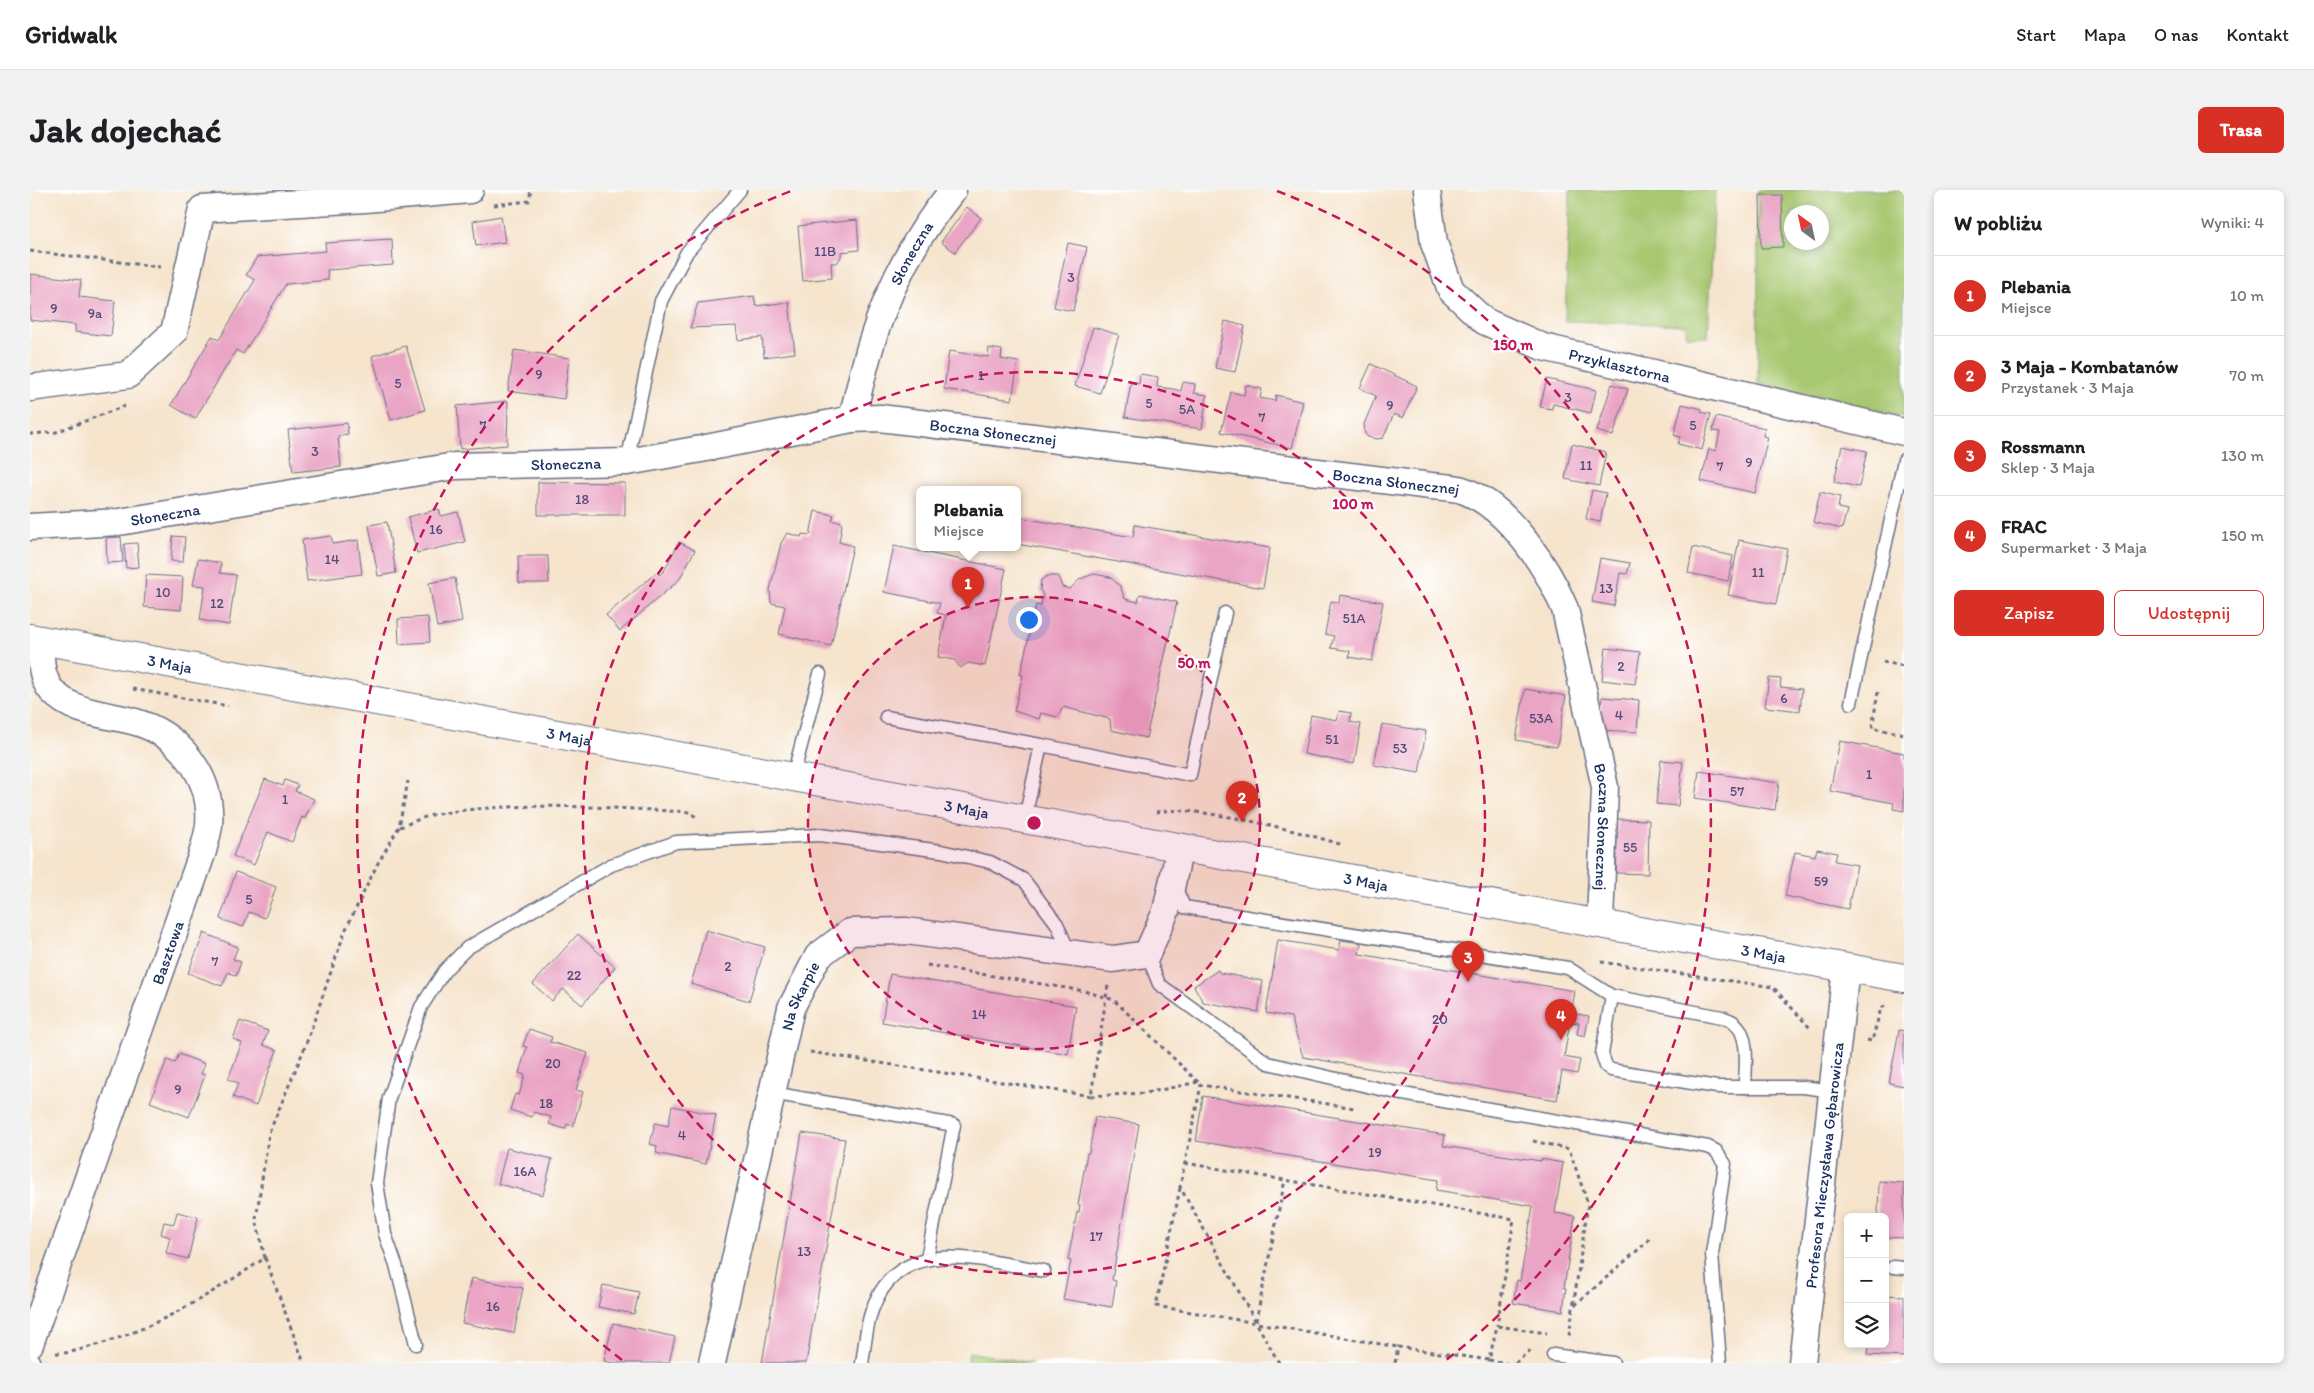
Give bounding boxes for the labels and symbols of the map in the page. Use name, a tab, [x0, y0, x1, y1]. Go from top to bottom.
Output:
north arrow	[1784, 205, 1829, 250]
street label: Słoneczna	[886, 217, 937, 288]
house number: 11B	[814, 243, 836, 260]
house number: 3	[1067, 269, 1075, 286]
house number: 9	[50, 300, 58, 317]
house number: 9a	[88, 305, 103, 322]
text: 150 m	[1493, 336, 1533, 354]
street label: Przyklasztorna	[1567, 344, 1673, 386]
house number: 9	[535, 366, 543, 383]
house number: 1	[978, 367, 985, 384]
house number: 5	[394, 375, 402, 392]
house number: 3	[1564, 389, 1572, 406]
house number: 5	[1145, 395, 1153, 412]
house number: 9	[1386, 397, 1394, 414]
house number: 5A	[1179, 401, 1195, 418]
house number: 7	[1259, 409, 1266, 426]
street label: Boczna Słonecznej	[929, 415, 1058, 449]
house number: 7	[480, 417, 487, 434]
house number: 5	[1689, 417, 1697, 434]
house number: 3	[311, 443, 319, 460]
street label: Słoneczna	[531, 453, 602, 474]
house number: 9	[1745, 454, 1753, 471]
house number: 11	[1580, 457, 1593, 474]
house number: 7	[1717, 458, 1724, 475]
street label: Boczna Słonecznej	[1332, 464, 1461, 498]
house number: 18	[575, 491, 589, 508]
text: 100 m	[1332, 495, 1374, 513]
street label: Słoneczna	[129, 499, 202, 529]
house number: 16	[429, 521, 443, 538]
house number: 14	[325, 551, 340, 568]
house number: 11	[1752, 564, 1765, 581]
pin: 1	[952, 567, 984, 608]
house number: 13	[1599, 580, 1613, 597]
house number: 10	[155, 584, 171, 601]
house number: 12	[210, 595, 225, 612]
your location	[1016, 607, 1042, 633]
house number: 51A	[1343, 610, 1365, 627]
street label: 3 Maja	[146, 650, 194, 677]
text: 50 m	[1177, 654, 1211, 672]
house number: 2	[1617, 658, 1625, 675]
house number: 6	[1780, 690, 1788, 707]
house number: 4	[1615, 707, 1624, 724]
house number: 53A	[1529, 710, 1553, 727]
street label: 3 Maja	[545, 723, 593, 750]
house number: 51	[1325, 731, 1339, 748]
house number: 53	[1393, 740, 1408, 757]
street label: Boczna Słonecznej	[1590, 761, 1615, 891]
house number: 1	[1866, 766, 1873, 783]
pin: 2	[1226, 781, 1258, 822]
house number: 57	[1730, 783, 1744, 800]
house number: 1	[282, 791, 289, 808]
street label: 3 Maja	[943, 795, 991, 822]
centre of rings	[1025, 814, 1043, 832]
house number: 55	[1623, 839, 1637, 856]
street label: 3 Maja	[1342, 868, 1390, 895]
house number: 59	[1814, 873, 1828, 890]
house number: 5	[245, 891, 253, 908]
street label: Basztowa	[147, 917, 188, 987]
street label: 3 Maja	[1740, 940, 1788, 966]
pin: 3	[1452, 941, 1484, 982]
house number: 7	[212, 953, 219, 970]
house number: 2	[724, 958, 732, 975]
street label: Na Skarpie	[777, 958, 823, 1032]
house number: 22	[567, 967, 582, 984]
pin: 4	[1545, 999, 1577, 1040]
house number: 14	[972, 1006, 987, 1023]
house number: 20	[1432, 1011, 1448, 1028]
street label: Profesora Mieczysława Gębarowicza	[1801, 1040, 1847, 1289]
house number: 20	[545, 1055, 561, 1072]
house number: 9	[174, 1081, 182, 1098]
house number: 18	[539, 1095, 553, 1112]
house number: 4	[678, 1127, 687, 1144]
house number: 19	[1368, 1144, 1382, 1161]
house number: 16A	[514, 1163, 536, 1180]
house number: 17	[1089, 1228, 1103, 1245]
house number: 13	[797, 1243, 811, 1260]
house number: 16	[486, 1298, 500, 1315]

